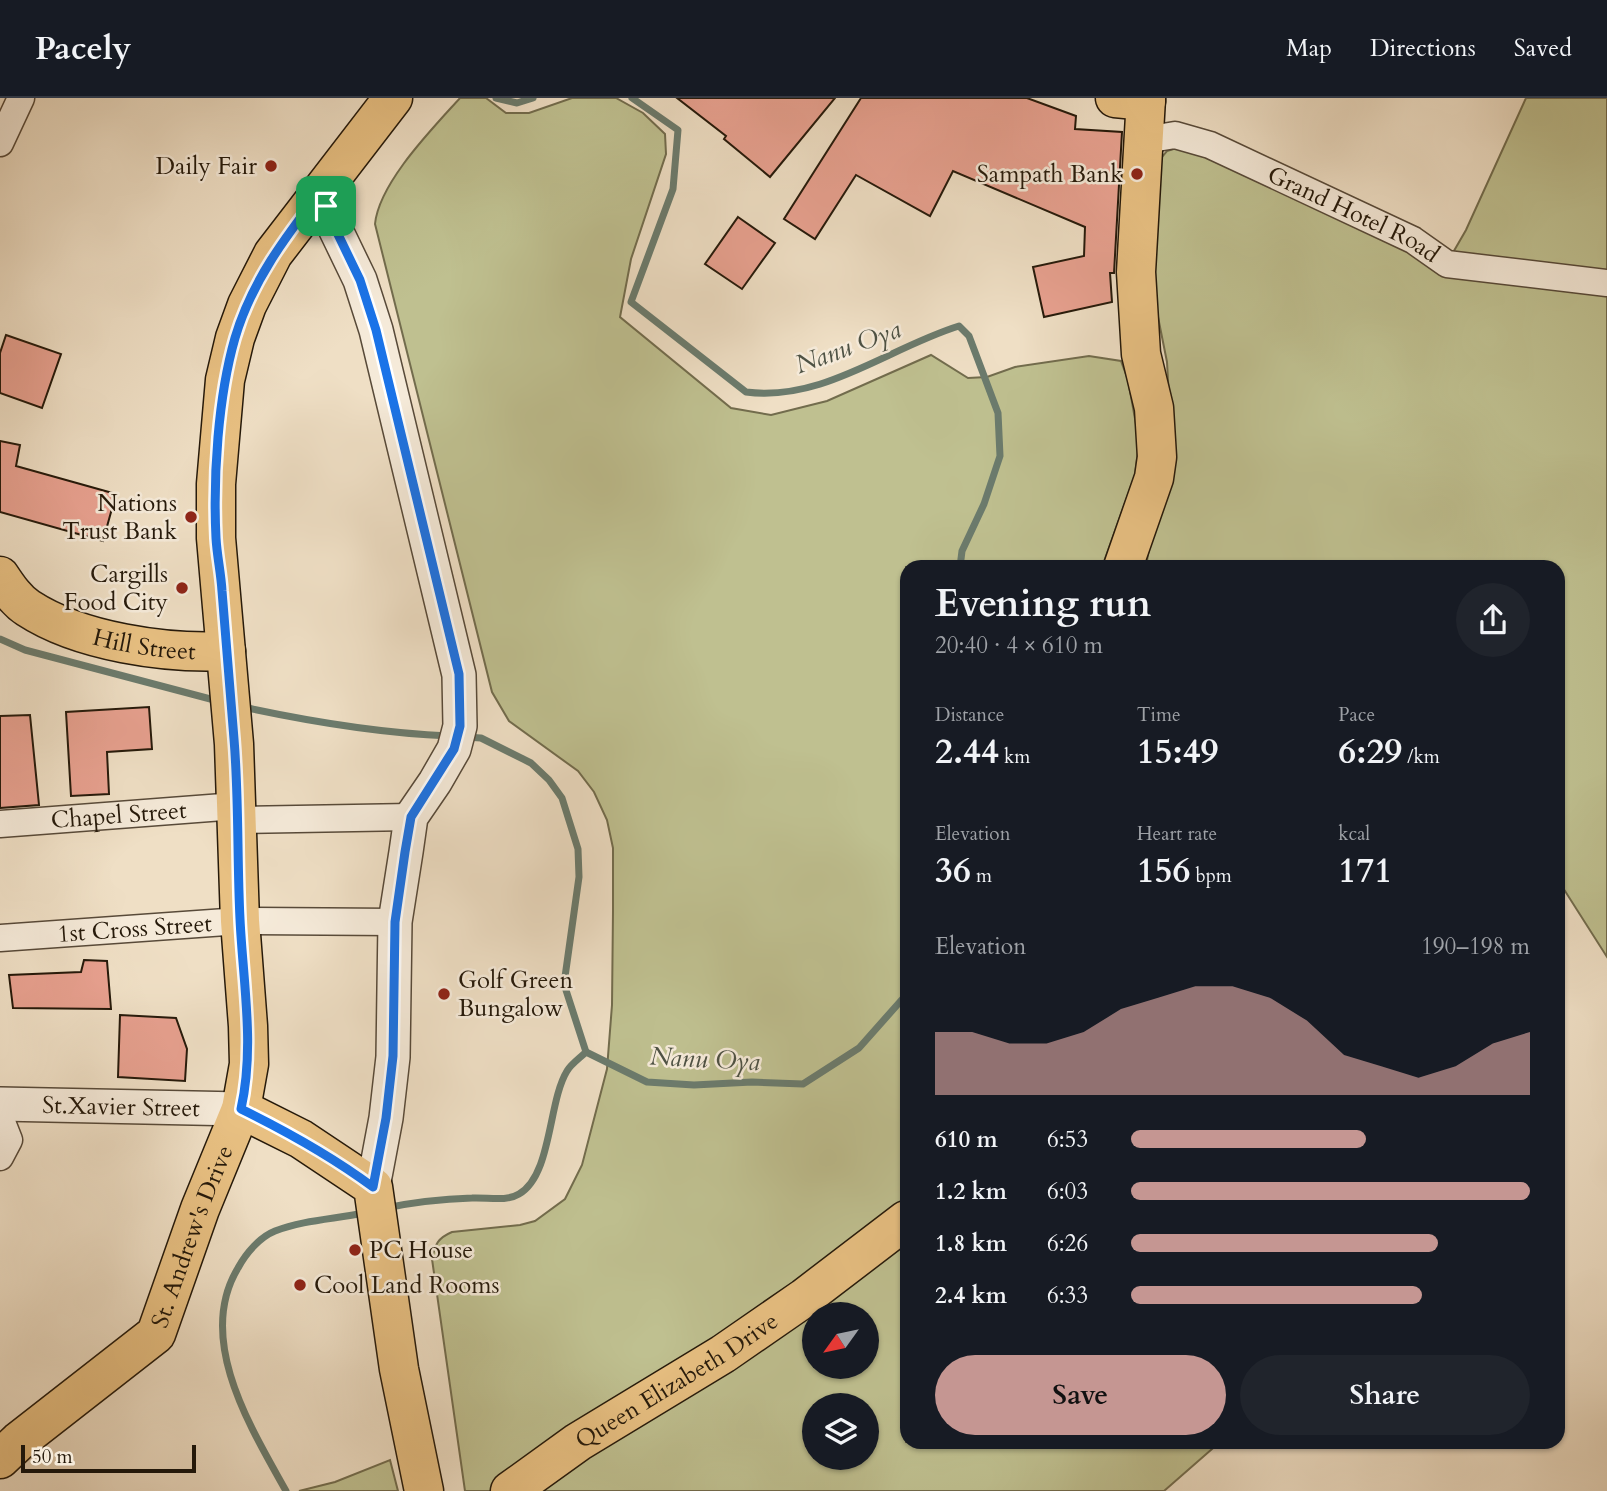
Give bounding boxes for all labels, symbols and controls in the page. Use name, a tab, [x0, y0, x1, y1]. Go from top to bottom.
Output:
text: Pacely	[35, 26, 131, 71]
text: Map	[1286, 32, 1332, 65]
text: Directions	[1370, 32, 1476, 65]
text: Saved	[1514, 32, 1572, 65]
place label: Daily Fair	[156, 150, 257, 183]
marker: Daily Fair	[263, 158, 279, 174]
place label: Sampath Bank	[977, 158, 1123, 191]
street label: Grand Hotel Road	[1262, 158, 1446, 270]
marker: Sampath Bank	[1129, 166, 1145, 182]
pin	[296, 176, 356, 236]
icon: arrive	[307, 187, 345, 225]
water label: Nanu Oya	[790, 312, 906, 382]
place label: Nations Trust Bank	[62, 487, 177, 548]
marker: Nations Trust Bank	[183, 509, 199, 525]
place label: Cargills Food City	[64, 558, 168, 619]
text: Evening run	[935, 578, 1151, 630]
marker: Cargills Food City	[174, 580, 190, 596]
button: share	[1456, 583, 1530, 657]
street label: Hill Street	[89, 620, 197, 668]
text: 20:40 · 4 × 610 m	[935, 630, 1103, 661]
text: Distance	[935, 702, 1004, 728]
text: Time	[1137, 702, 1181, 728]
text: Pace	[1338, 702, 1375, 728]
text: 2.44	[935, 728, 999, 776]
text: 15:49	[1137, 728, 1219, 776]
text: 6:29	[1338, 728, 1402, 776]
text: km	[999, 744, 1030, 770]
text: /km	[1402, 744, 1440, 770]
street label: Chapel Street	[50, 793, 188, 837]
text: Elevation	[935, 821, 1010, 847]
text: Heart rate	[1137, 821, 1217, 847]
text: kcal	[1338, 821, 1370, 847]
text: 36	[935, 847, 971, 895]
text: 156	[1137, 847, 1190, 895]
text: 171	[1338, 847, 1392, 895]
text: m	[971, 863, 992, 889]
text: bpm	[1190, 863, 1232, 889]
street label: 1st Cross Street	[56, 907, 213, 950]
text: Elevation	[935, 931, 1026, 962]
text: 190–198 m	[1421, 931, 1530, 962]
place label: Golf Green Bungalow	[458, 964, 573, 1025]
marker: Golf Green Bungalow	[436, 986, 452, 1002]
water label: Nanu Oya	[649, 1039, 761, 1079]
street label: St.Xavier Street	[42, 1088, 201, 1125]
text: 610 m	[935, 1124, 998, 1155]
text: 6:53	[1047, 1124, 1088, 1155]
street label: St. Andrew's Drive	[143, 1140, 241, 1332]
text: 1.2 km	[935, 1176, 1007, 1207]
text: 6:03	[1047, 1176, 1088, 1207]
text: 1.8 km	[935, 1228, 1007, 1259]
text: 6:26	[1047, 1228, 1088, 1259]
place label: PC House	[369, 1234, 473, 1267]
marker: PC House	[347, 1242, 363, 1258]
place label: Cool Land Rooms	[314, 1269, 500, 1302]
marker: Cool Land Rooms	[292, 1277, 308, 1293]
text: 2.4 km	[935, 1280, 1007, 1311]
text: 6:33	[1047, 1280, 1088, 1311]
north arrow	[802, 1302, 878, 1379]
map controls	[802, 1302, 879, 1470]
street label: Queen Elizabeth Drive	[569, 1304, 785, 1456]
button: Save	[935, 1355, 1226, 1435]
button: Share	[1240, 1355, 1530, 1435]
button: layers	[802, 1393, 879, 1470]
scale bar	[21, 1442, 196, 1474]
text: 50 m	[32, 1444, 73, 1470]

